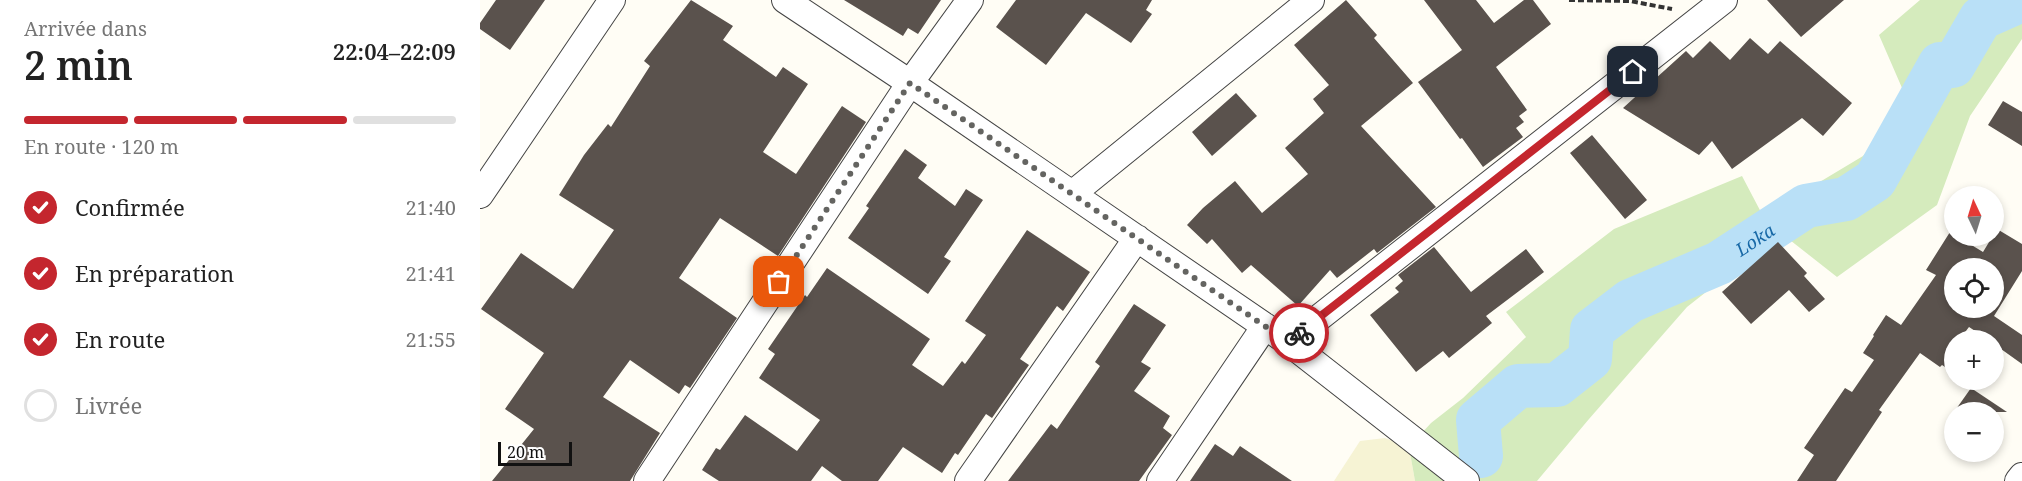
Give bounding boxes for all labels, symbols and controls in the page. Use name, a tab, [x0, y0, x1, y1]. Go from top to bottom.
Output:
text: Arrivée dans	[24, 15, 147, 42]
text: 22:04–22:09	[333, 36, 456, 66]
text: 2 min	[24, 38, 133, 91]
pin	[1607, 46, 1658, 97]
icon: home	[1616, 55, 1649, 88]
text: En route · 120 m	[24, 133, 179, 160]
north arrow	[1944, 186, 2004, 246]
map controls	[1944, 186, 2004, 462]
icon: check	[24, 191, 57, 224]
text: Confirmée	[75, 192, 185, 222]
text: 21:40	[406, 194, 456, 221]
water label: Loka	[1730, 218, 1779, 262]
pin	[753, 256, 804, 307]
icon: check	[24, 257, 57, 290]
text: En préparation	[75, 258, 234, 288]
button: locate	[1944, 258, 2004, 318]
text: 21:41	[406, 260, 456, 287]
icon: bag	[762, 265, 795, 298]
courier	[1269, 303, 1329, 363]
icon: bike	[1283, 317, 1316, 350]
icon: check	[24, 323, 57, 356]
text: En route	[75, 324, 165, 354]
text: 21:55	[406, 326, 456, 353]
button: +	[1944, 330, 2004, 390]
text: Livrée	[75, 390, 142, 420]
button: −	[1944, 402, 2004, 462]
scale bar	[498, 439, 572, 466]
text: 20 m	[507, 441, 544, 463]

